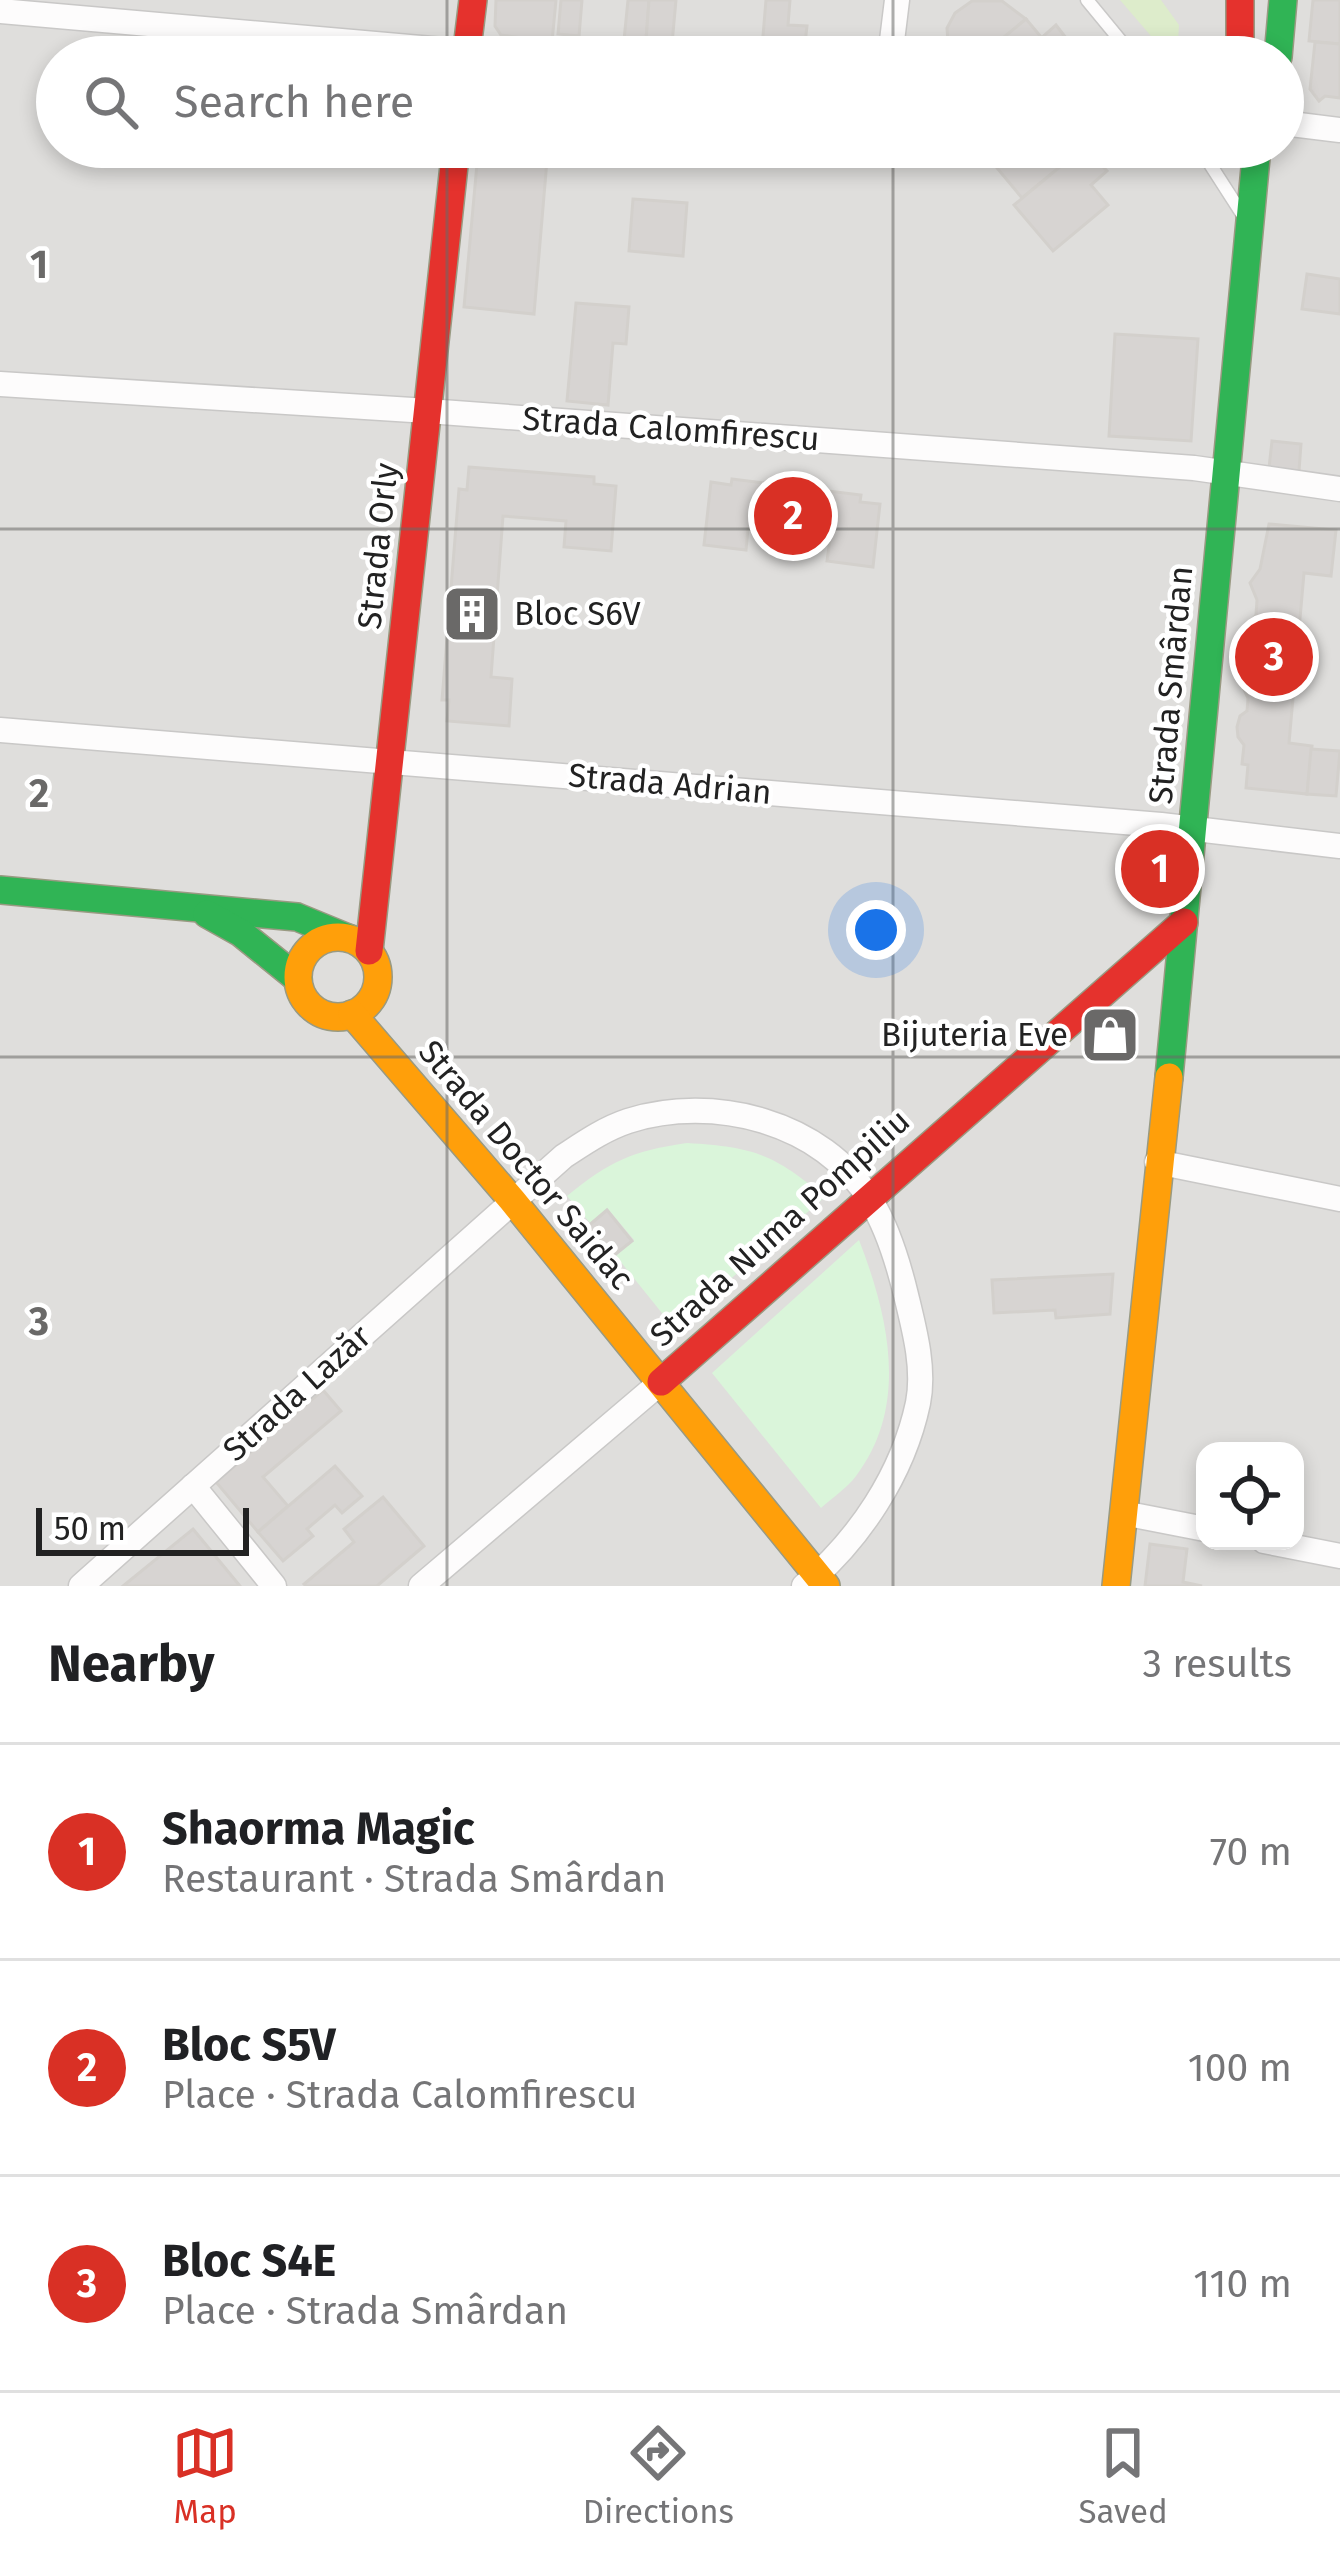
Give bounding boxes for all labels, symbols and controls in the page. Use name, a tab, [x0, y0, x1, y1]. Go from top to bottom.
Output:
search box	[36, 36, 1304, 168]
icon: search	[78, 69, 144, 135]
text: Search here	[174, 75, 414, 129]
text: 1	[30, 242, 48, 288]
street label: Strada Calomfirescu	[521, 399, 821, 459]
street label: Strada Orly	[349, 461, 407, 631]
pin: 2	[754, 471, 832, 561]
street label: Strada Smârdan	[1141, 564, 1201, 806]
building icon: Bloc S6V	[441, 583, 503, 645]
place label: Bloc S6V	[514, 594, 641, 634]
pin: 3	[1235, 612, 1313, 702]
street label: Strada Adrian	[567, 755, 773, 813]
text: 2	[29, 771, 49, 817]
pin: 1	[1121, 824, 1199, 914]
your location	[846, 900, 906, 960]
shop icon: Bijuteria Eve	[1079, 1004, 1141, 1066]
place label: Bijuteria Eve	[881, 1015, 1068, 1055]
street label: Strada Doctor Saidac	[410, 1032, 642, 1298]
street label: Strada Numa Pompiliu	[642, 1101, 918, 1355]
text: 3	[28, 1299, 49, 1345]
street label: Strada Lazăr	[215, 1316, 379, 1470]
map controls	[1196, 1442, 1304, 1550]
button: locate	[1196, 1442, 1304, 1550]
scale bar	[36, 1502, 249, 1555]
text: 50 m	[54, 1509, 126, 1549]
text: Nearby	[48, 1633, 214, 1695]
text: 3 results	[1142, 1641, 1292, 1687]
text: Shaorma Magic	[162, 1802, 475, 1856]
text: 1	[78, 1829, 96, 1875]
text: 70 m	[1210, 1829, 1292, 1875]
text: Restaurant · Strada Smârdan	[162, 1856, 666, 1902]
text: Bloc S5V	[162, 2018, 336, 2072]
text: 2	[77, 2045, 97, 2091]
text: 100 m	[1188, 2045, 1292, 2091]
text: Place · Strada Calomfirescu	[162, 2072, 637, 2118]
text: Bloc S4E	[162, 2234, 336, 2288]
text: 3	[77, 2261, 97, 2307]
text: 110 m	[1193, 2261, 1292, 2307]
text: Place · Strada Smârdan	[162, 2288, 568, 2334]
tab: Map	[172, 2420, 238, 2532]
tab: Directions	[583, 2420, 734, 2532]
tab: Saved	[1078, 2420, 1168, 2532]

